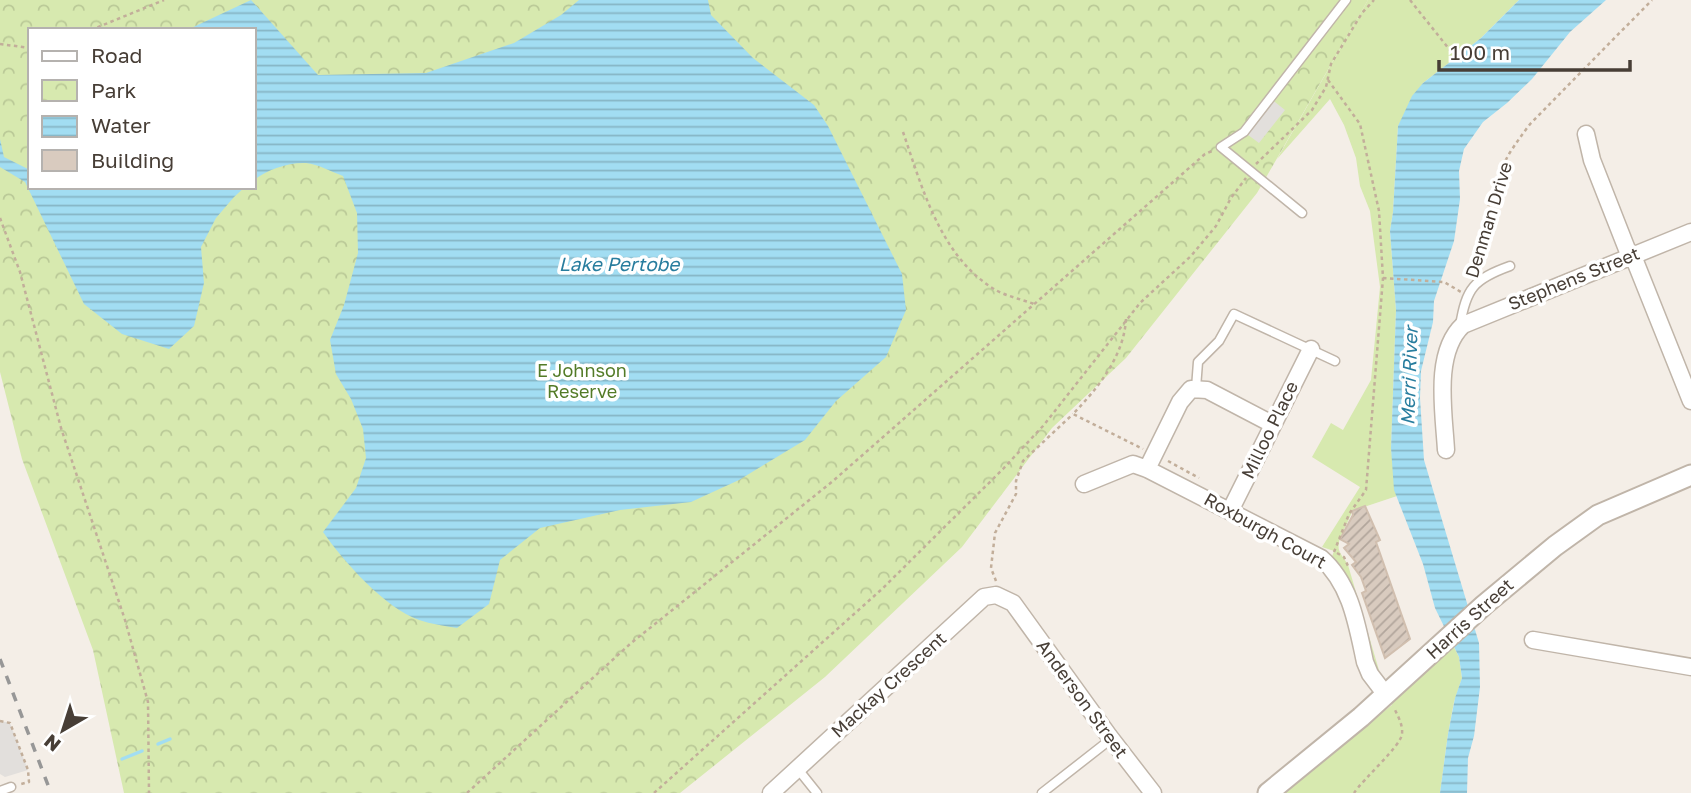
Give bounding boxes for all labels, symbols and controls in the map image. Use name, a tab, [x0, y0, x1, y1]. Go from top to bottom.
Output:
legend	[28, 28, 256, 189]
scale bar	[1439, 28, 1630, 72]
text: 100 m	[1450, 39, 1510, 65]
text: Road	[91, 42, 142, 68]
text: Park	[91, 77, 137, 103]
text: Water	[91, 112, 151, 138]
text: Building	[91, 147, 174, 173]
street label: Denman Drive	[1460, 159, 1516, 280]
street label: Stephens Street	[1505, 242, 1643, 314]
water label: Lake Pertobe	[559, 252, 681, 275]
water label: Merri River	[1395, 324, 1422, 426]
park label: E Johnson Reserve	[537, 359, 627, 402]
street label: Milloo Place	[1236, 377, 1302, 482]
street label: Roxburgh Court	[1201, 487, 1330, 573]
street label: Harris Street	[1421, 573, 1518, 663]
street label: Mackay Crescent	[826, 627, 950, 742]
street label: Anderson Street	[1033, 635, 1133, 762]
north arrow	[28, 695, 98, 765]
text: N	[39, 730, 65, 757]

